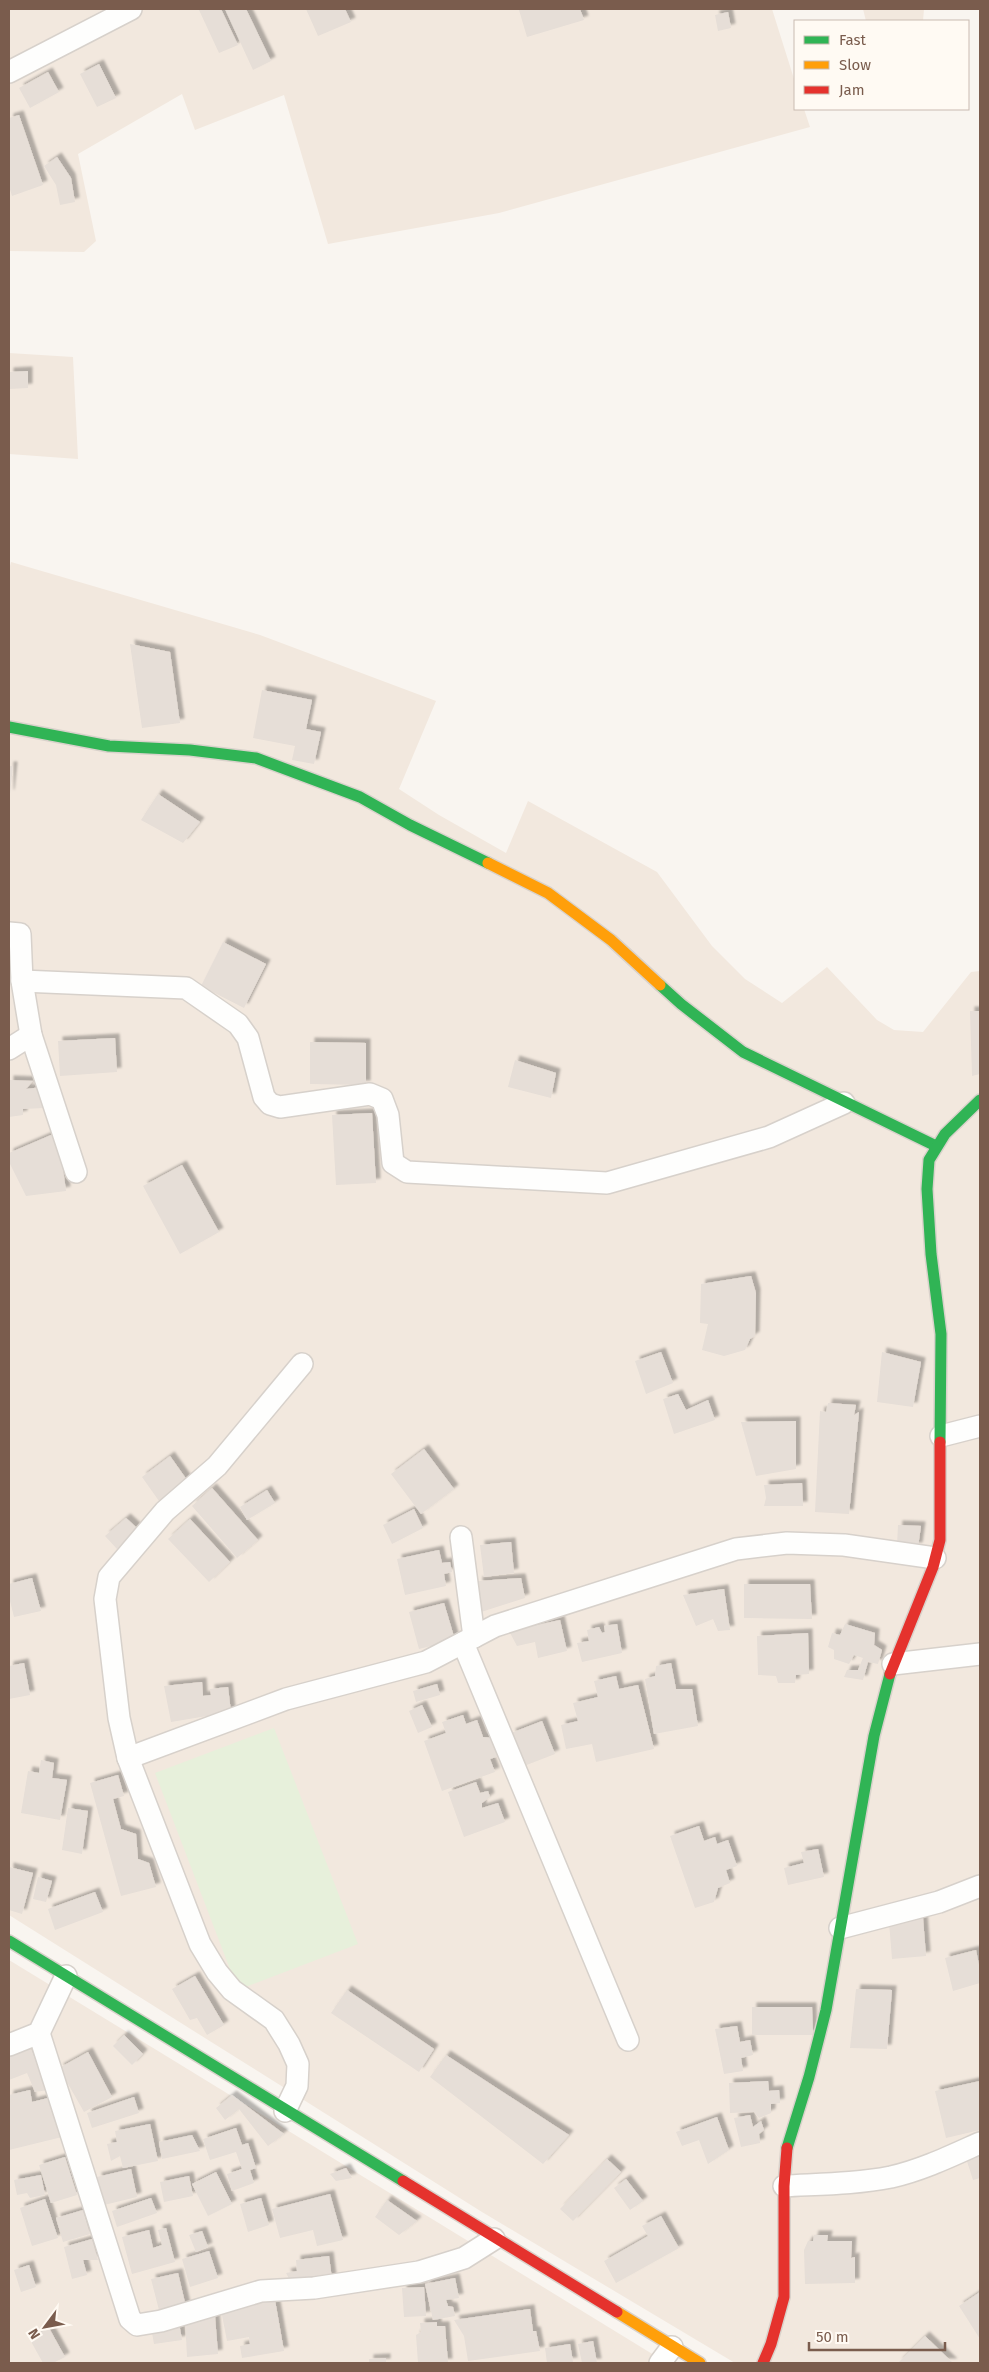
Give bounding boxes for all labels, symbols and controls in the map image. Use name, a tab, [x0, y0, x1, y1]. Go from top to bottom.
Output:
legend	[794, 20, 969, 110]
text: Fast	[839, 31, 866, 49]
text: Slow	[839, 56, 871, 74]
text: Jam	[839, 81, 865, 99]
north arrow	[20, 2302, 70, 2352]
scale bar	[809, 2320, 945, 2352]
text: N	[25, 2325, 44, 2342]
text: 50 m	[816, 2328, 849, 2346]

